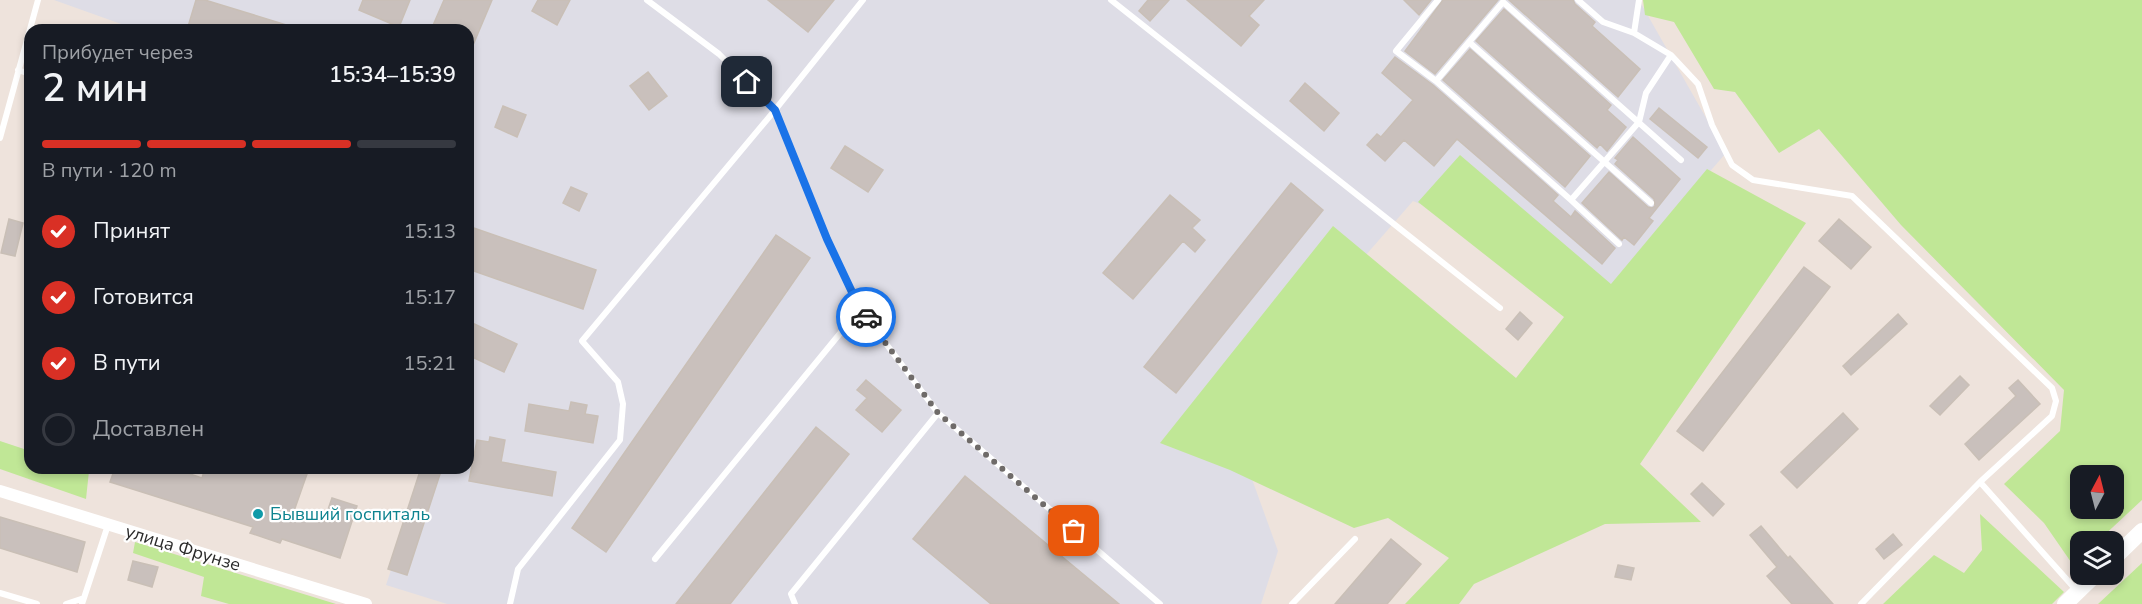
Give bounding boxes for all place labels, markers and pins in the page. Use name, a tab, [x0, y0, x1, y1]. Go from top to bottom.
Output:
pin	[721, 56, 772, 107]
place label: Бывший госпиталь	[270, 502, 430, 526]
pin	[1048, 505, 1099, 556]
marker: Бывший госпиталь	[251, 507, 265, 521]

